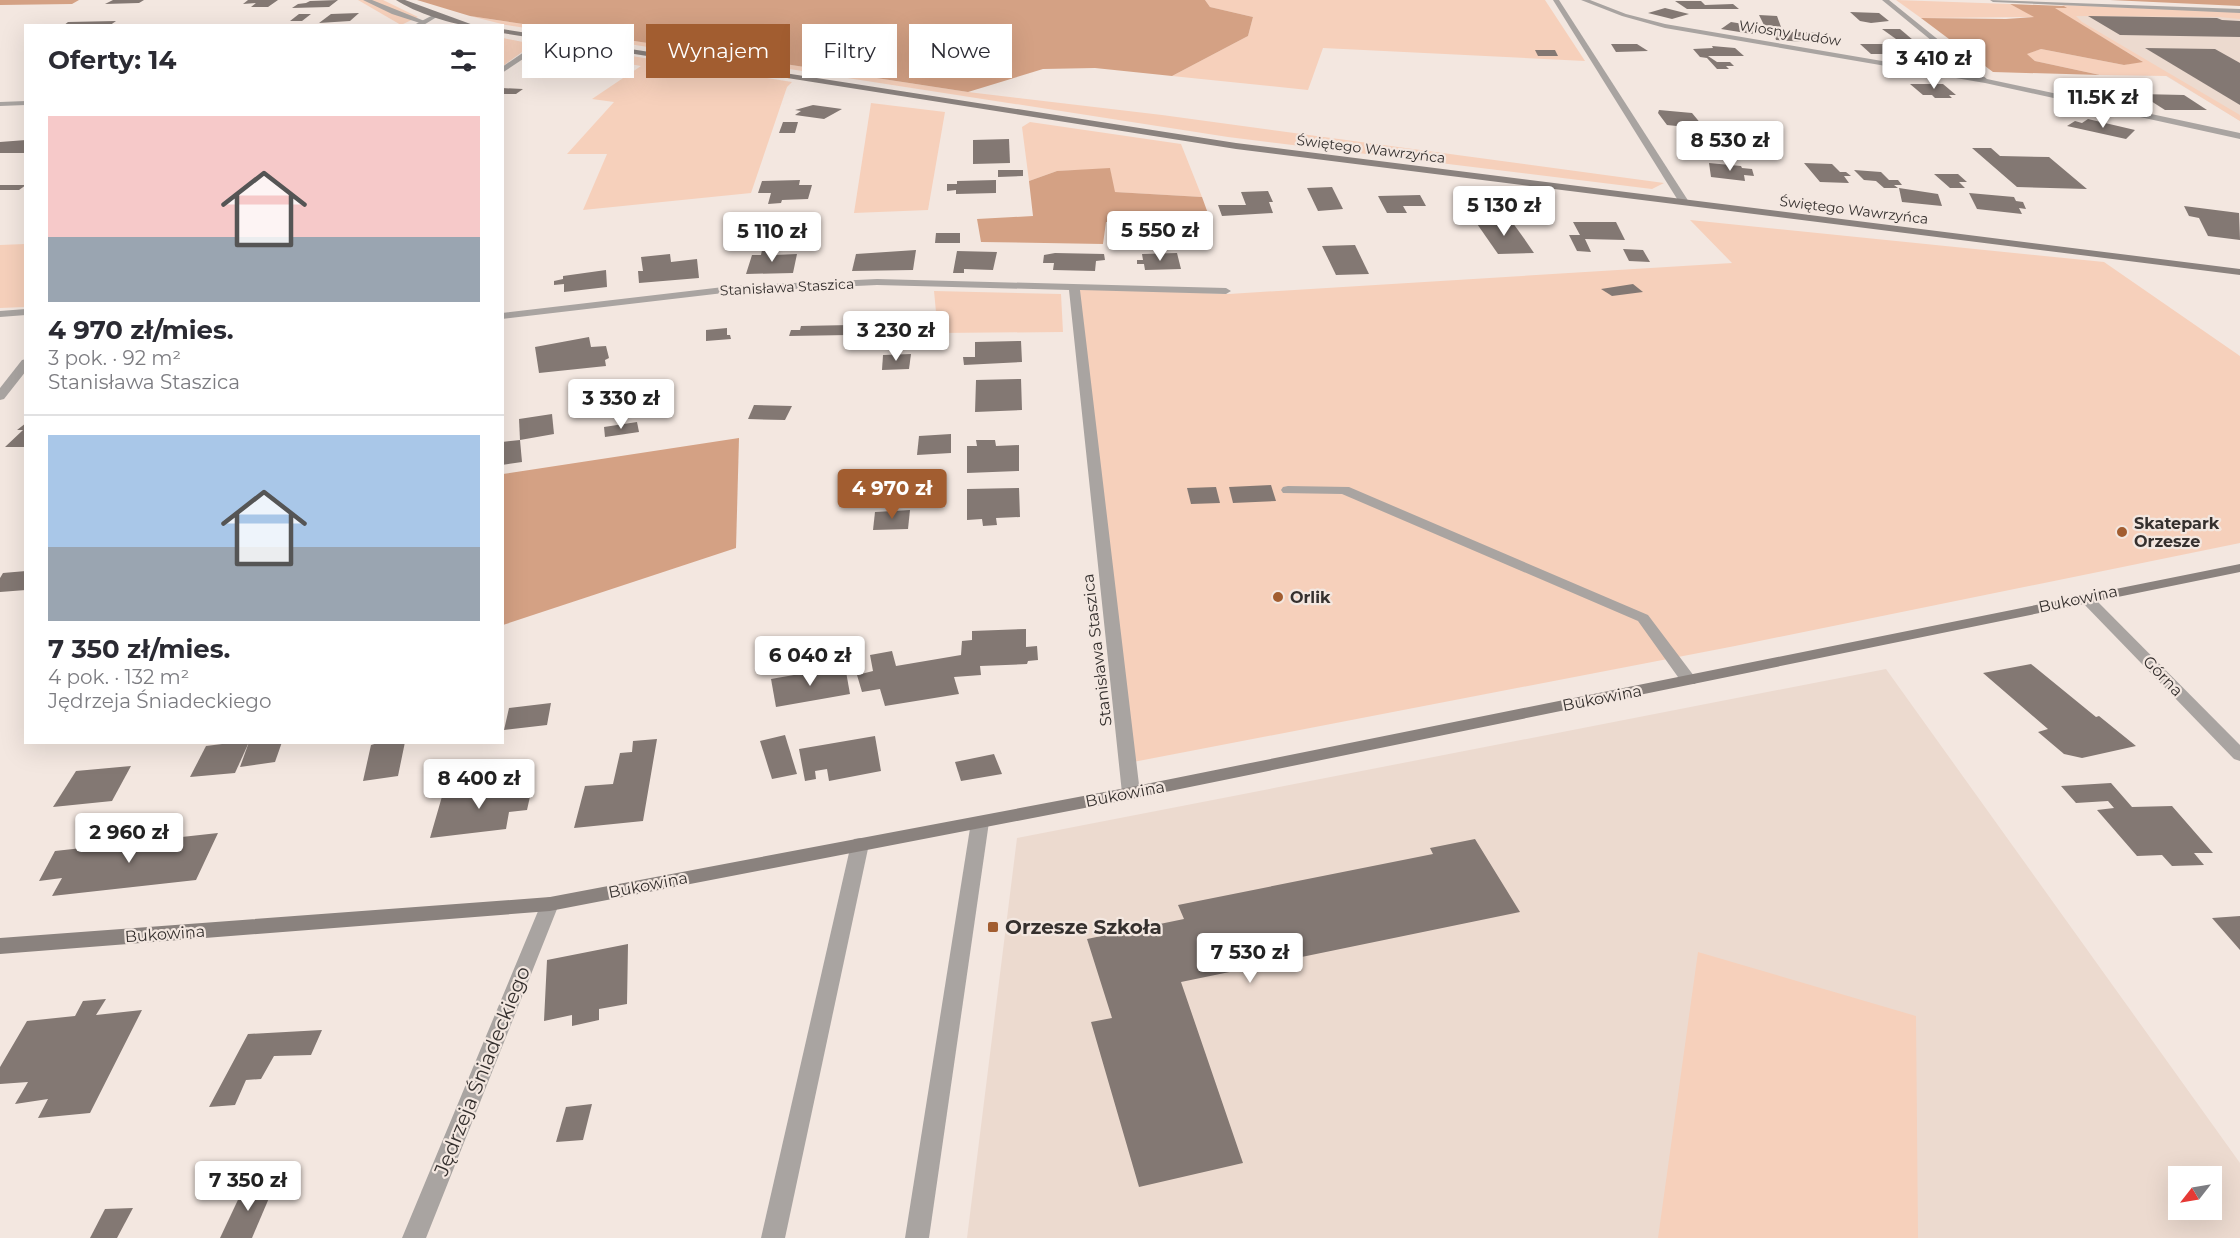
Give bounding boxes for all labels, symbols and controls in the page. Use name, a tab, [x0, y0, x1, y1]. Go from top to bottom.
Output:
street label: Wiosny Ludów	[1738, 16, 1843, 50]
chip: Kupno	[522, 24, 634, 78]
chip: Wynajem	[646, 24, 790, 78]
chip: Filtry	[802, 24, 897, 78]
chip: Nowe	[909, 24, 1012, 78]
pin: 3 410 zł	[1872, 39, 1996, 90]
text: Oferty: 14	[48, 44, 176, 76]
icon: filters	[447, 44, 480, 77]
text: 3 410 zł	[1896, 46, 1972, 70]
pin: 11.5K zł	[2041, 78, 2165, 129]
text: 11.5K zł	[2068, 85, 2138, 109]
pin: 8 530 zł	[1668, 121, 1792, 172]
text: 8 530 zł	[1690, 128, 1770, 152]
street label: Świętego Wawrzyńca	[1296, 131, 1446, 167]
icon: home	[210, 155, 318, 263]
pin: 5 130 zł	[1442, 186, 1566, 237]
street label: Świętego Wawrzyńca	[1779, 192, 1929, 228]
text: 5 130 zł	[1467, 193, 1541, 217]
pin: 5 550 zł	[1098, 211, 1222, 262]
pin: 5 110 zł	[710, 212, 834, 263]
text: 5 550 zł	[1121, 218, 1199, 242]
text: 5 110 zł	[737, 219, 807, 243]
street label: Stanisława Staszica	[719, 274, 855, 300]
pin: 3 230 zł	[834, 311, 958, 362]
text: 4 970 zł/mies.	[48, 314, 234, 346]
text: 3 230 zł	[857, 318, 935, 342]
text: 3 pok. · 92 m²	[48, 346, 181, 370]
text: Stanisława Staszica	[48, 370, 240, 394]
pin: 3 330 zł	[559, 379, 683, 430]
text: 3 330 zł	[582, 386, 660, 410]
pin: 4 970 zł	[830, 469, 954, 520]
icon: home	[210, 474, 318, 582]
text: 4 970 zł	[852, 476, 932, 500]
place label: Skatepark Orzesze	[2134, 514, 2220, 551]
marker: Skatepark Orzesze	[2115, 525, 2129, 539]
street label: Stanisława Staszica	[1078, 573, 1116, 727]
street label: Bukowina	[2037, 581, 2119, 617]
place label: Orlik	[1290, 588, 1331, 607]
marker: Orlik	[1271, 590, 1285, 604]
text: 7 350 zł/mies.	[48, 633, 230, 665]
pin: 6 040 zł	[748, 636, 872, 687]
text: 6 040 zł	[769, 643, 851, 667]
street label: Górna	[2139, 652, 2187, 700]
text: 4 pok. · 132 m²	[48, 665, 189, 689]
street label: Bukowina	[1561, 681, 1643, 715]
text: Jędrzeja Śniadeckiego	[48, 689, 272, 713]
pin: 8 400 zł	[417, 759, 541, 810]
text: 8 400 zł	[438, 766, 520, 790]
street label: Bukowina	[1084, 777, 1166, 811]
pin: 2 960 zł	[67, 813, 191, 864]
text: 2 960 zł	[89, 820, 169, 844]
street label: Bukowina	[607, 868, 689, 902]
place label: Orzesze Szkoła	[1005, 915, 1162, 939]
marker: Orzesze Szkoła	[986, 920, 1000, 934]
street label: Bukowina	[124, 922, 206, 946]
pin: 7 530 zł	[1188, 933, 1312, 984]
text: 7 530 zł	[1211, 940, 1289, 964]
street label: Jędrzeja Śniadeckiego	[429, 963, 535, 1180]
pin: 7 350 zł	[186, 1161, 310, 1212]
north arrow	[2168, 1166, 2222, 1220]
map controls	[2168, 1166, 2222, 1220]
text: 7 350 zł	[209, 1168, 287, 1192]

